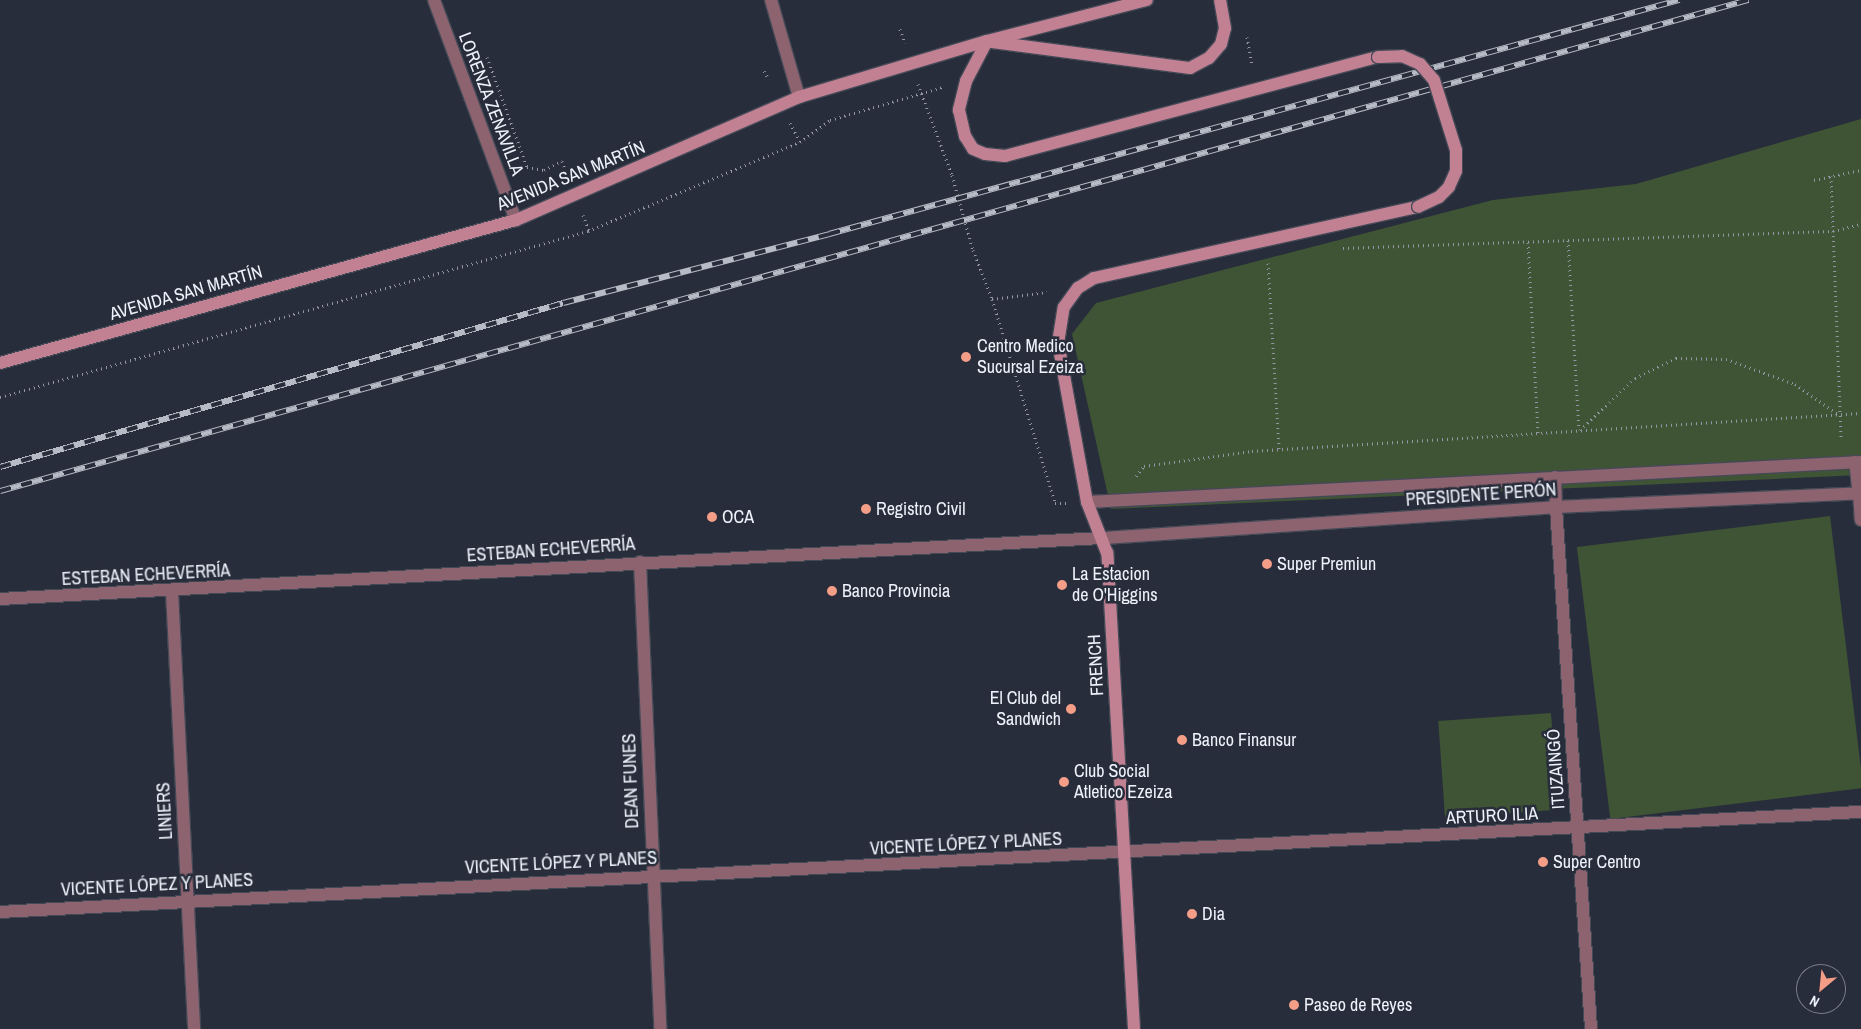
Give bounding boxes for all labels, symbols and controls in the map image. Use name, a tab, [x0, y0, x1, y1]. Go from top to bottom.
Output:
street label: LORENZA ZENAVILLA	[454, 29, 528, 179]
street label: AVENIDA SAN MARTÍN	[493, 136, 649, 216]
street label: AVENIDA SAN MARTÍN	[107, 261, 265, 325]
place label: Centro Medico Sucursal Ezeiza	[977, 336, 1084, 378]
marker: Centro Medico Sucursal Ezeiza	[959, 350, 973, 364]
street label: PRESIDENTE PERÓN	[1405, 479, 1557, 511]
place label: Registro Civil	[876, 498, 965, 520]
marker: Registro Civil	[860, 503, 872, 515]
place label: OCA	[722, 506, 754, 528]
marker: OCA	[706, 511, 718, 523]
street label: ESTEBAN ECHEVERRÍA	[466, 533, 636, 567]
place label: Super Premiun	[1277, 553, 1376, 575]
marker: Super Premiun	[1261, 558, 1273, 570]
street label: ESTEBAN ECHEVERRÍA	[61, 560, 231, 590]
place label: La Estacion de O'Higgins	[1072, 564, 1158, 606]
marker: La Estacion de O'Higgins	[1056, 579, 1068, 591]
place label: Banco Provincia	[842, 580, 950, 602]
marker: Banco Provincia	[826, 585, 838, 597]
street label: FRENCH	[1084, 634, 1108, 696]
place label: El Club del Sandwich	[990, 688, 1061, 731]
marker: El Club del Sandwich	[1065, 703, 1077, 715]
street label: ITUZAINGÓ	[1542, 728, 1570, 810]
place label: Banco Finansur	[1192, 729, 1296, 751]
street label: DEAN FUNES	[619, 733, 643, 829]
marker: Banco Finansur	[1176, 734, 1188, 746]
place label: Club Social Atletico Ezeiza	[1074, 761, 1172, 804]
marker: Club Social Atletico Ezeiza	[1058, 776, 1070, 788]
street label: LINIERS	[153, 782, 177, 840]
street label: ARTURO ILIA	[1445, 803, 1539, 829]
street label: VICENTE LÓPEZ Y PLANES	[869, 828, 1063, 860]
street label: VICENTE LÓPEZ Y PLANES	[464, 847, 658, 879]
place label: Super Centro	[1553, 851, 1641, 873]
marker: Super Centro	[1537, 856, 1549, 868]
street label: VICENTE LÓPEZ Y PLANES	[60, 869, 254, 901]
place label: Dia	[1202, 903, 1225, 925]
marker: Dia	[1186, 908, 1198, 920]
north arrow	[1796, 964, 1846, 1014]
text: N	[1807, 991, 1822, 1011]
place label: Paseo de Reyes	[1304, 994, 1412, 1016]
marker: Paseo de Reyes	[1288, 999, 1300, 1011]

